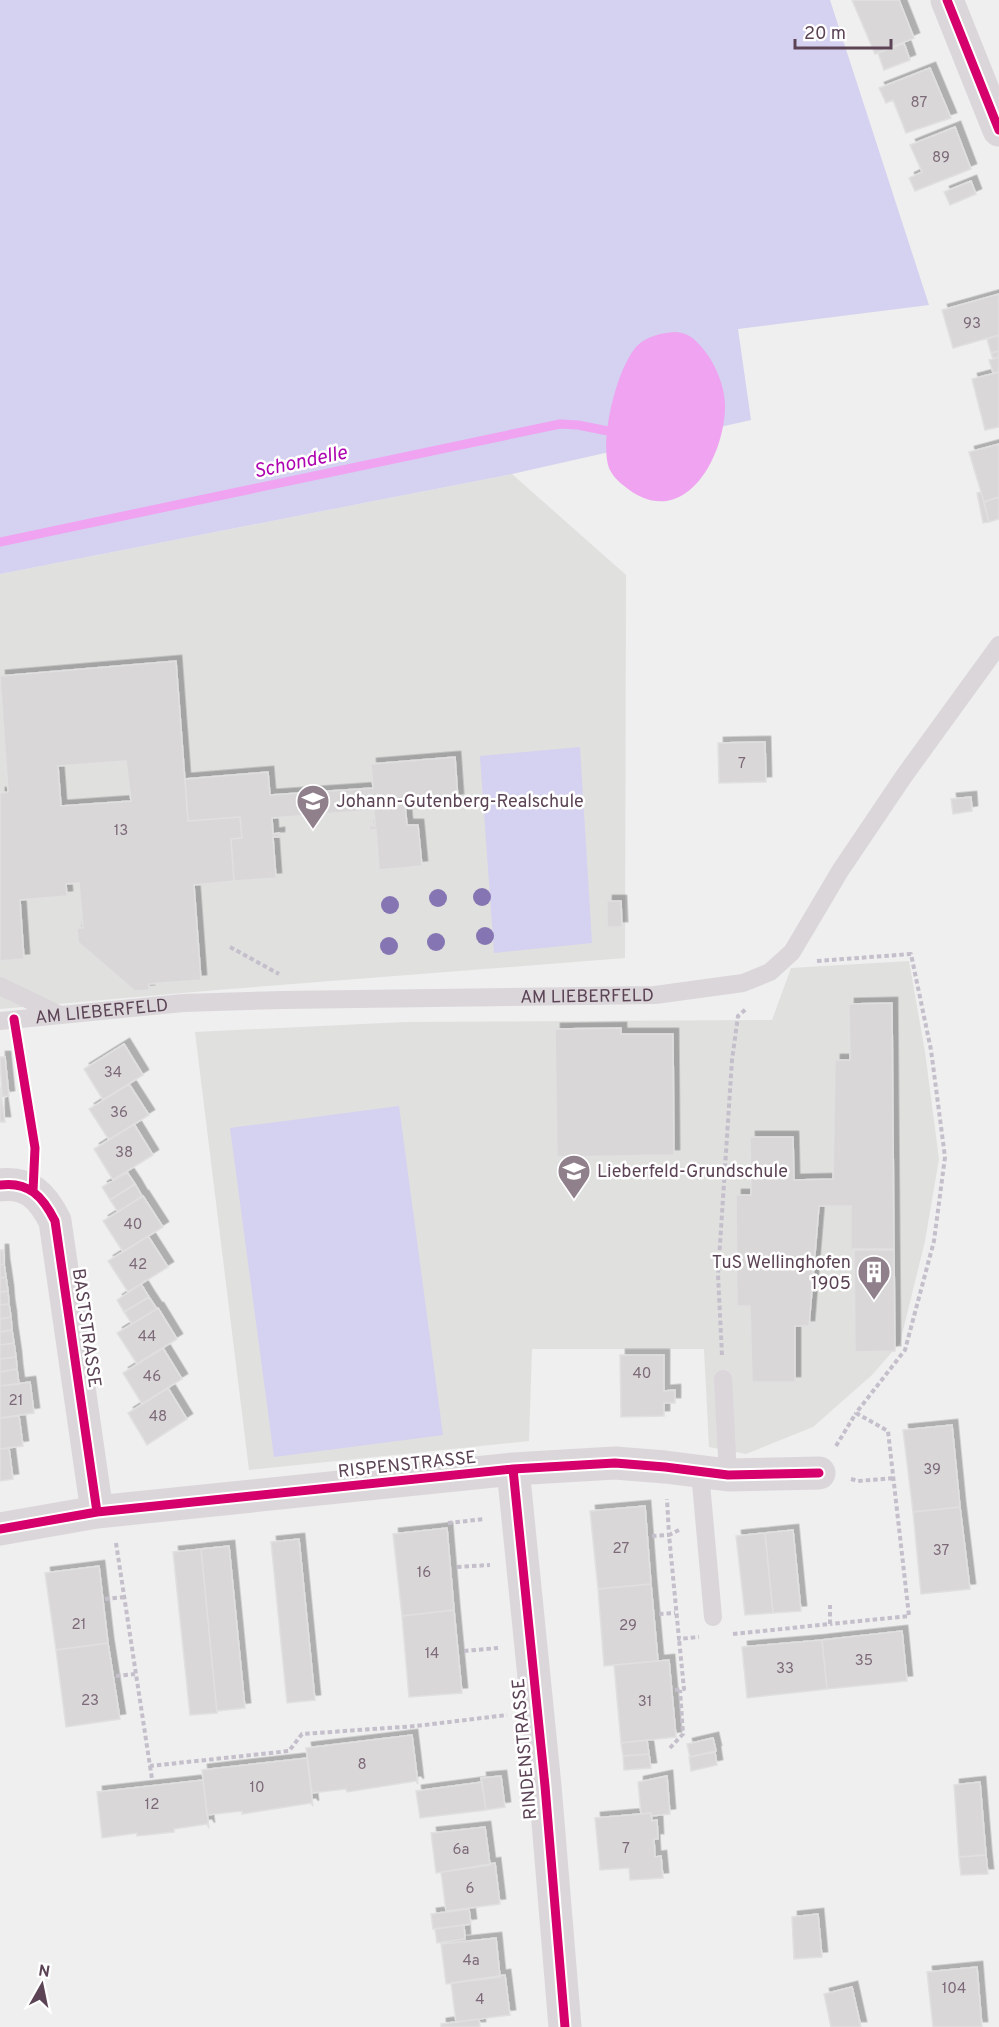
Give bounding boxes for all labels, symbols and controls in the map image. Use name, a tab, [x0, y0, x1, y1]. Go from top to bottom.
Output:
scale bar	[795, 12, 891, 50]
text: 20 m	[804, 23, 846, 46]
house number: 87	[911, 94, 928, 113]
house number: 89	[932, 149, 950, 168]
house number: 93	[963, 315, 981, 334]
water label: Schondelle	[251, 440, 350, 486]
house number: 7	[738, 755, 746, 774]
school or university icon: Johann-Gutenberg-Realschule	[295, 783, 331, 830]
place label: Johann-Gutenberg-Realschule	[336, 791, 584, 814]
house number: 13	[114, 822, 128, 841]
street label: AM LIEBERFELD	[520, 985, 654, 1010]
street label: AM LIEBERFELD	[34, 995, 169, 1031]
house number: 34	[104, 1064, 122, 1083]
house number: 36	[110, 1104, 128, 1123]
house number: 38	[115, 1144, 133, 1163]
school or university icon: Lieberfeld-Grundschule	[556, 1153, 592, 1200]
place label: Lieberfeld-Grundschule	[597, 1161, 788, 1184]
house number: 40	[124, 1216, 142, 1235]
place label: TuS Wellinghofen 1905	[712, 1252, 851, 1296]
building icon: TuS Wellinghofen 1905	[856, 1254, 892, 1301]
house number: 42	[129, 1256, 147, 1275]
street label: BASTSTRASSE	[66, 1267, 105, 1389]
house number: 44	[138, 1328, 156, 1347]
house number: 40	[633, 1365, 651, 1384]
house number: 46	[143, 1368, 161, 1387]
house number: 21	[9, 1392, 23, 1411]
house number: 48	[149, 1408, 167, 1427]
street label: RISPENSTRASSE	[337, 1447, 478, 1484]
house number: 39	[923, 1461, 941, 1480]
house number: 27	[613, 1540, 630, 1559]
house number: 37	[933, 1542, 950, 1561]
house number: 16	[417, 1564, 431, 1583]
house number: 21	[72, 1616, 86, 1635]
house number: 29	[619, 1617, 637, 1636]
house number: 14	[425, 1645, 439, 1664]
house number: 35	[855, 1652, 873, 1671]
house number: 33	[776, 1660, 794, 1679]
street label: RINDENSTRASSE	[508, 1677, 543, 1821]
house number: 23	[81, 1692, 99, 1711]
house number: 31	[638, 1693, 652, 1712]
house number: 8	[357, 1756, 367, 1775]
house number: 10	[249, 1779, 265, 1798]
house number: 12	[145, 1796, 159, 1815]
house number: 7	[622, 1840, 630, 1859]
house number: 6a	[453, 1841, 469, 1860]
house number: 6	[466, 1880, 475, 1899]
house number: 4a	[462, 1952, 480, 1971]
north arrow	[12, 1955, 72, 2015]
text: N	[37, 1961, 51, 1983]
house number: 104	[942, 1980, 966, 1999]
house number: 4	[475, 1991, 485, 2010]

